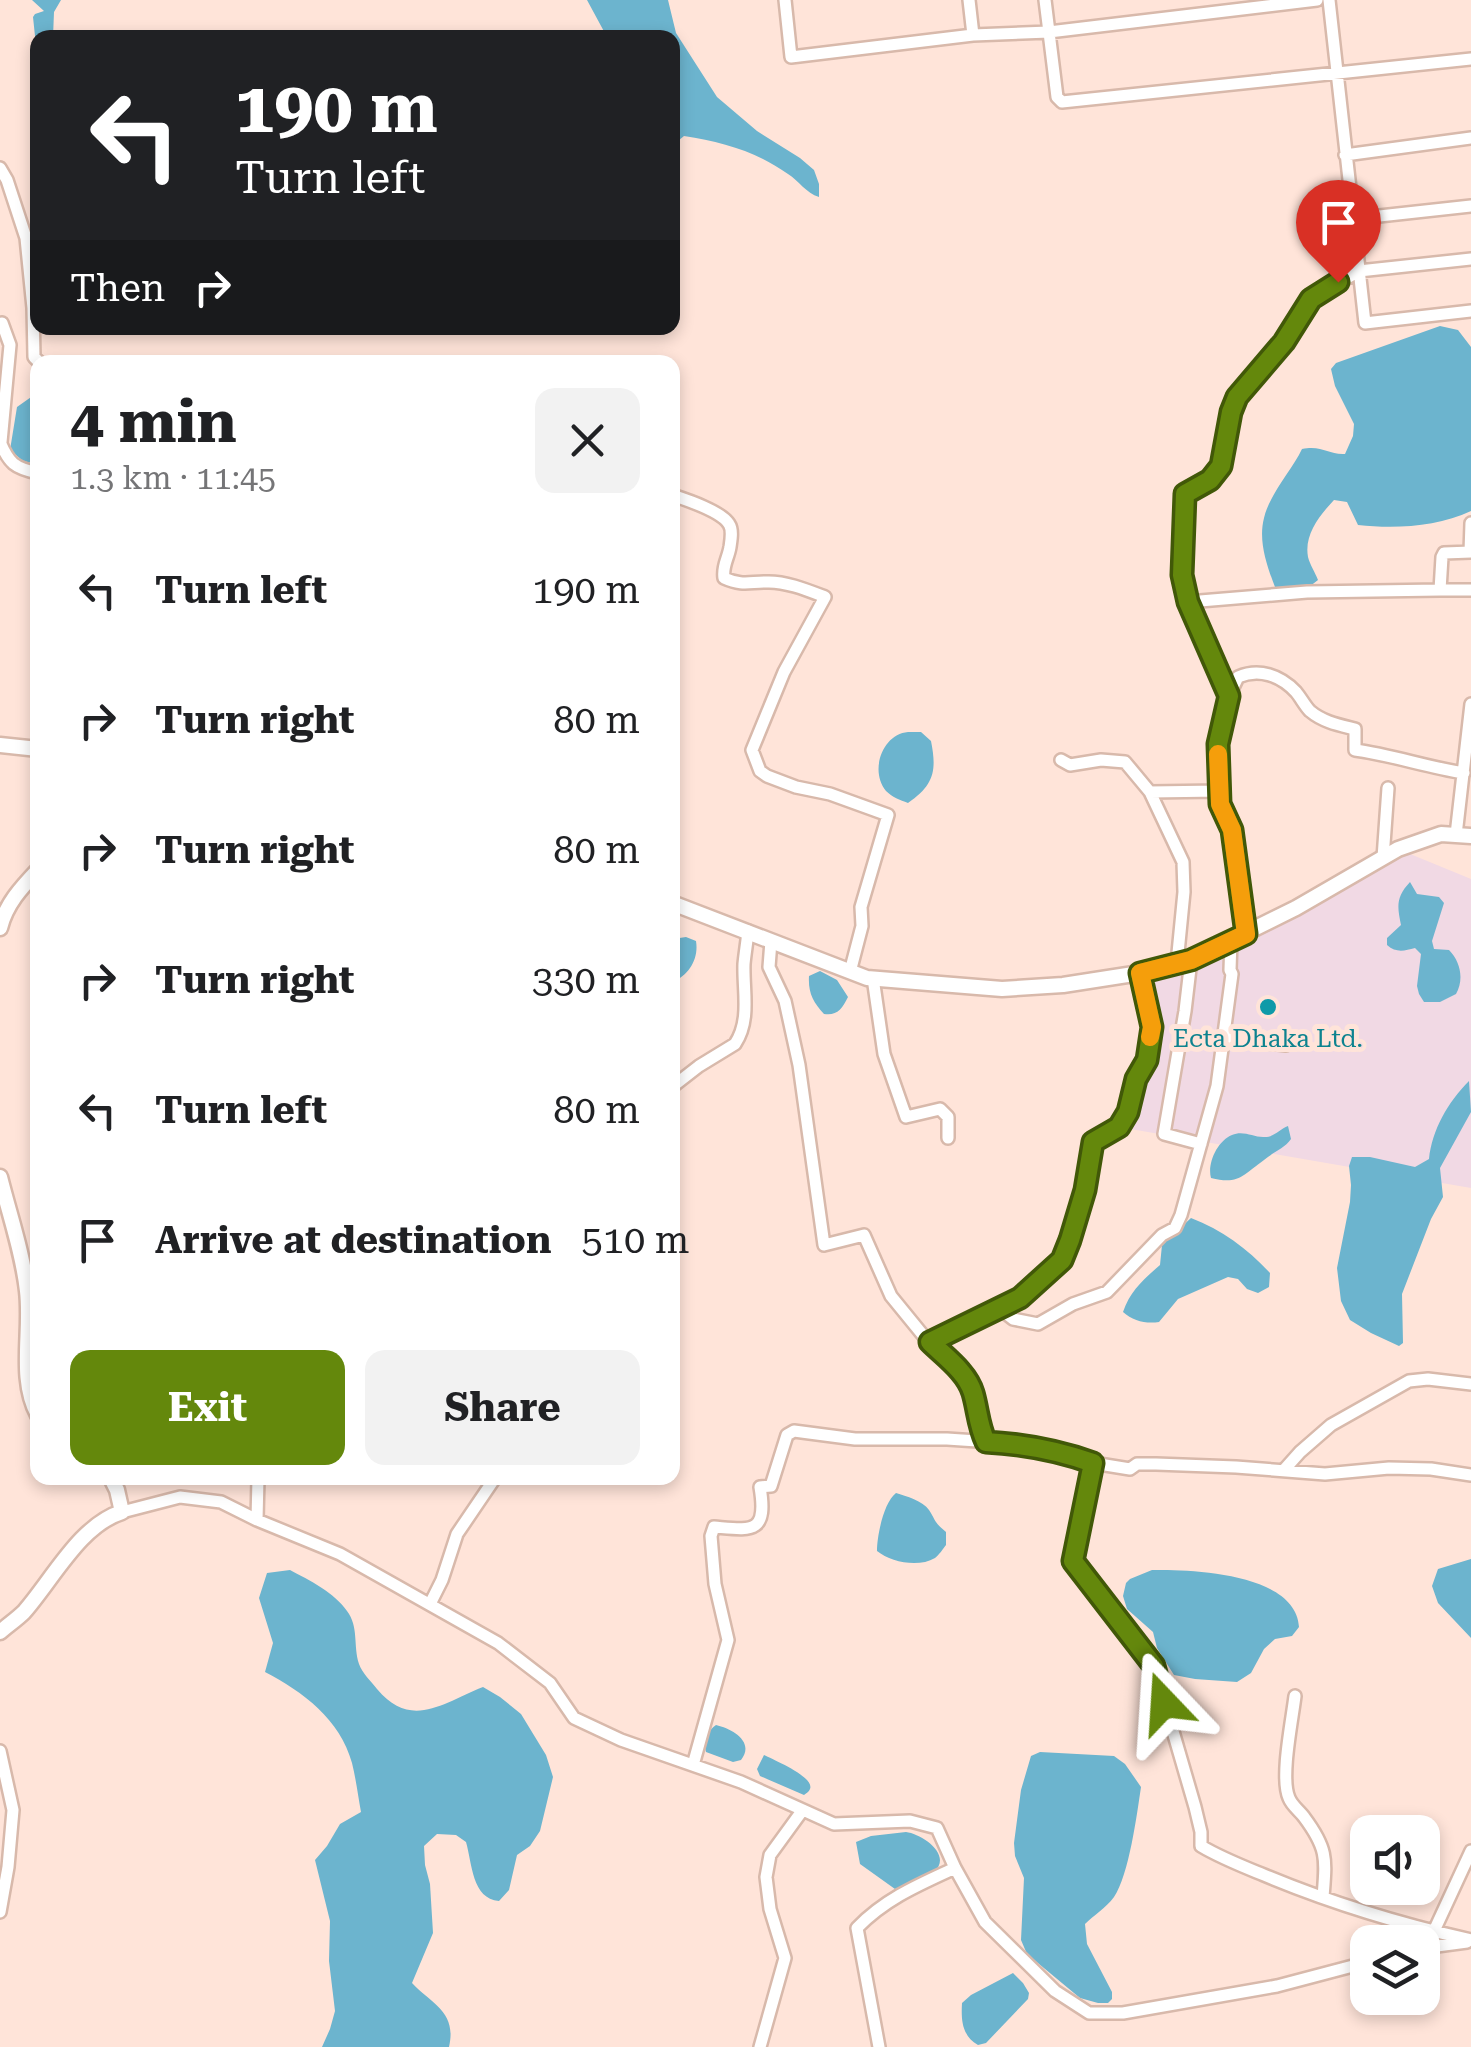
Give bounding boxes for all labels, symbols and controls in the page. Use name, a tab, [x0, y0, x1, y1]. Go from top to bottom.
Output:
text: 190 m	[235, 67, 438, 149]
icon: left	[70, 70, 200, 200]
text: Turn left	[235, 151, 425, 204]
pin	[1296, 180, 1381, 283]
icon: arrive	[1311, 195, 1366, 250]
icon: right	[185, 260, 240, 315]
text: Then	[70, 266, 165, 310]
text: 4 min	[70, 386, 237, 457]
button: close	[535, 388, 640, 493]
text: 1.3 km · 11:45	[70, 459, 276, 497]
icon: left	[70, 563, 125, 618]
text: Turn left	[155, 568, 327, 612]
text: 190 m	[532, 568, 640, 612]
icon: right	[70, 693, 125, 748]
text: Turn right	[155, 698, 354, 742]
text: 80 m	[553, 698, 640, 742]
icon: right	[70, 823, 125, 878]
text: Turn right	[155, 828, 354, 872]
text: 80 m	[553, 828, 640, 872]
icon: right	[70, 953, 125, 1008]
text: Turn right	[155, 958, 354, 1002]
text: 330 m	[532, 958, 640, 1002]
marker: Ecta Dhaka Ltd.	[1257, 996, 1279, 1018]
place label: Ecta Dhaka Ltd.	[1173, 1024, 1363, 1053]
icon: left	[70, 1083, 125, 1138]
text: Turn left	[155, 1088, 327, 1132]
text: 80 m	[553, 1088, 640, 1132]
icon: arrive	[70, 1213, 125, 1268]
text: Arrive at destination	[155, 1218, 551, 1262]
text: 510 m	[581, 1218, 690, 1262]
button: Exit	[70, 1350, 345, 1465]
button: Share	[365, 1350, 640, 1465]
position arrow	[1112, 1651, 1216, 1755]
map controls	[1350, 1815, 1440, 2015]
button: sound	[1350, 1815, 1440, 1905]
button: layers	[1350, 1925, 1440, 2015]

